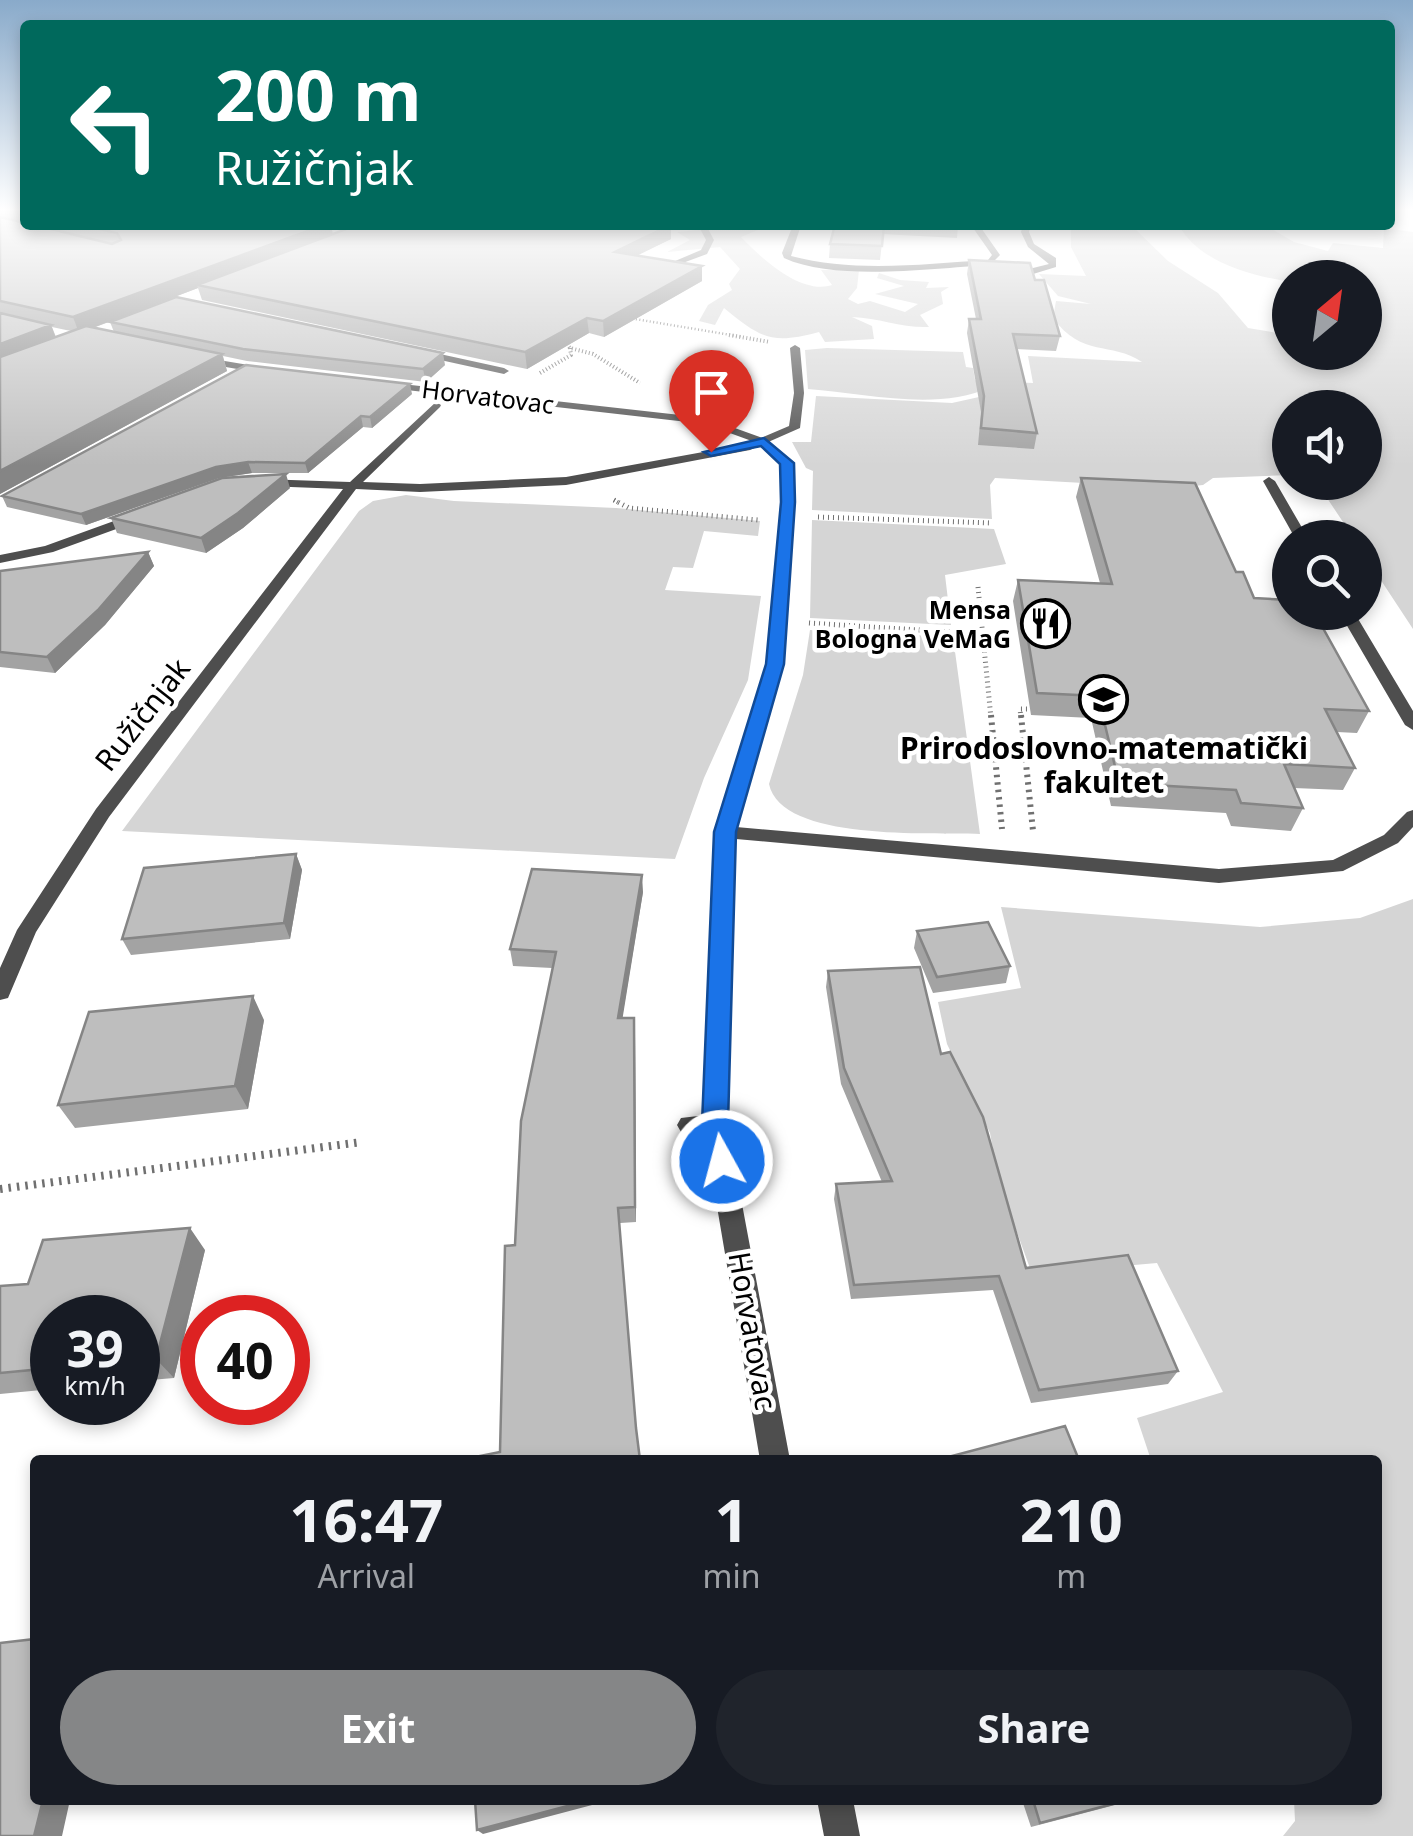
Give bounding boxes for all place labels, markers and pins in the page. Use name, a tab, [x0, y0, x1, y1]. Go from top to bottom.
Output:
pin	[669, 350, 754, 453]
place label: Mensa Bologna VeMaG	[815, 592, 1011, 655]
restaurant icon: Mensa Bologna VeMaG	[1020, 598, 1072, 650]
school or university icon: Prirodoslovno-matematički fakultet	[1078, 674, 1130, 726]
place label: Prirodoslovno-matematički fakultet	[900, 727, 1308, 802]

